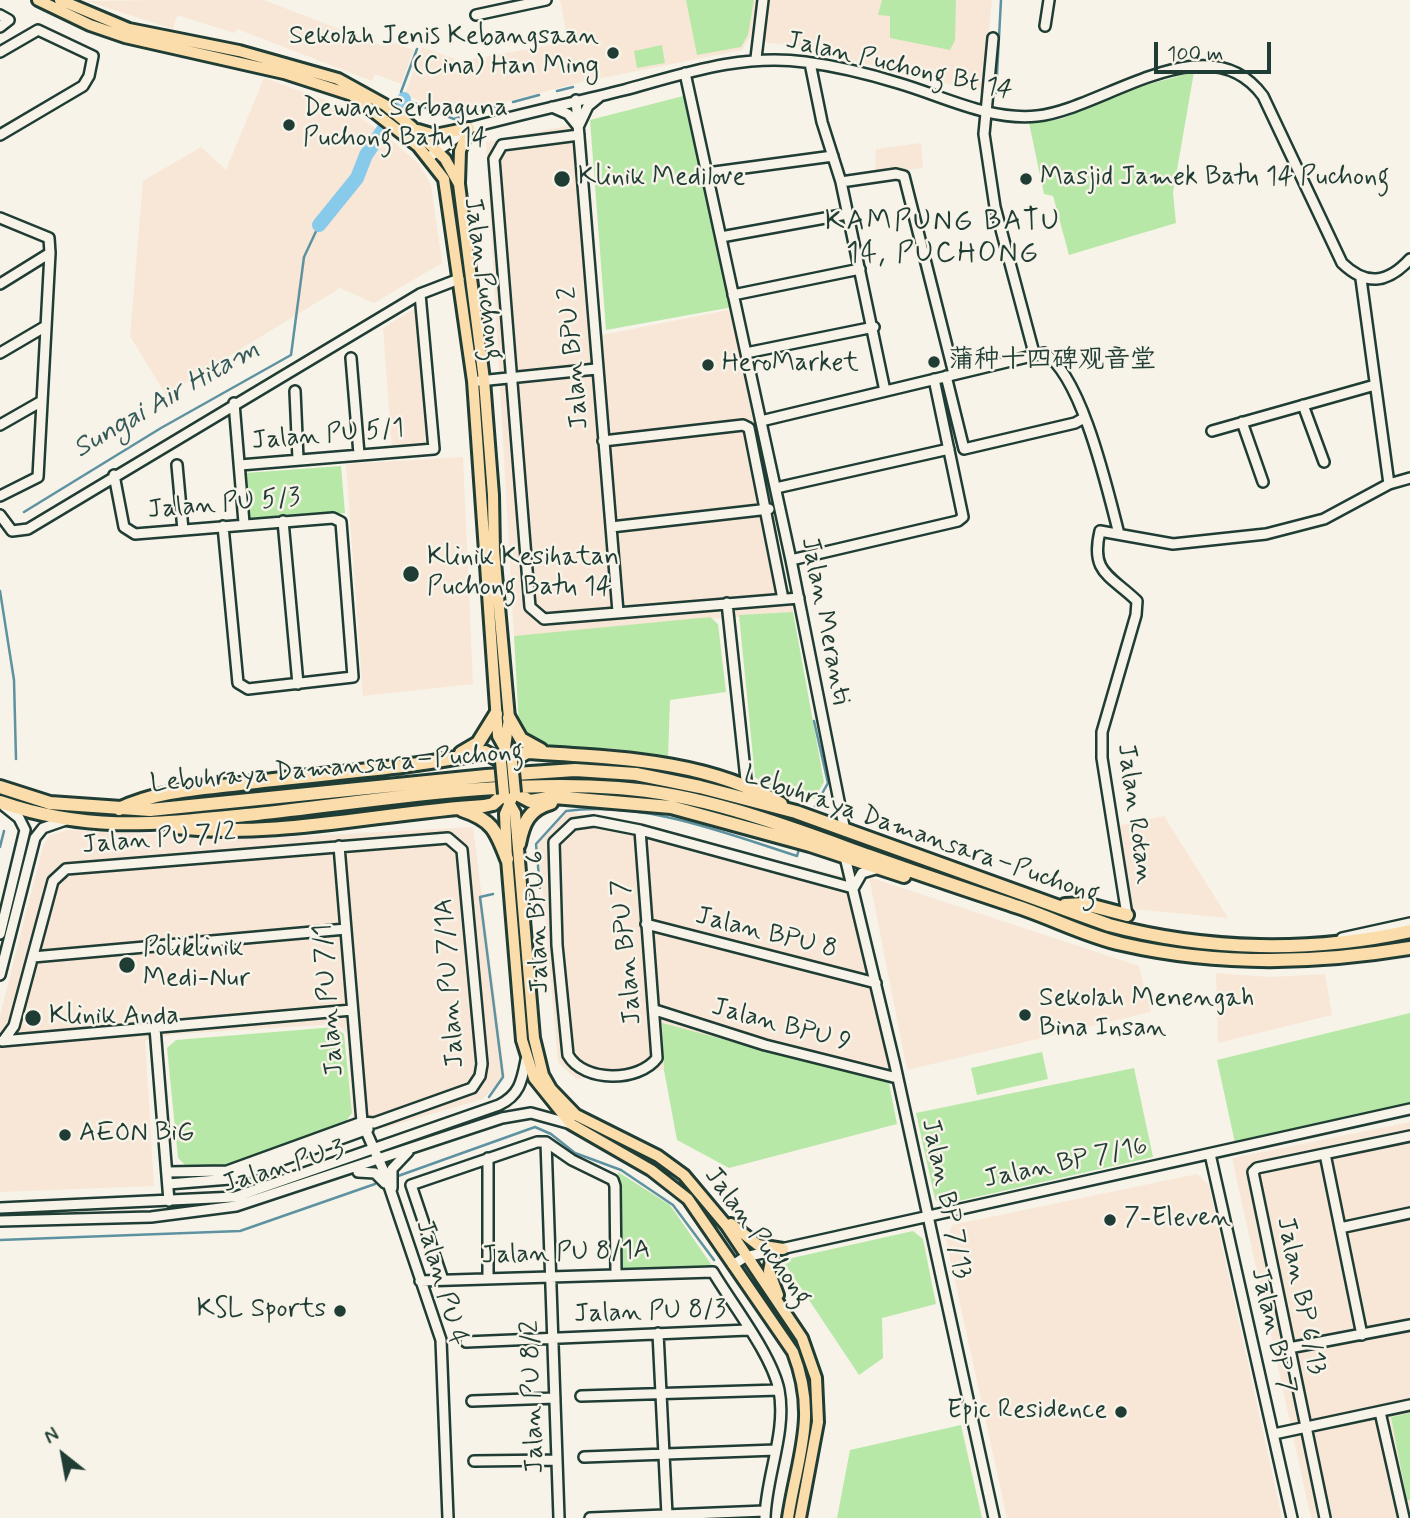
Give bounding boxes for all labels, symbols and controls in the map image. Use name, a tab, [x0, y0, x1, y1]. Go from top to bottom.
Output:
place label: Sekolah Jenis Kebangsaan (Cina) Han Ming	[289, 22, 599, 84]
street label: Jalan Puchong Bt 14	[783, 26, 1015, 108]
scale bar	[1158, 28, 1275, 72]
text: 100 m	[1167, 40, 1223, 68]
marker: Sekolah Jenis Kebangsaan (Cina) Han Ming	[605, 45, 621, 61]
place label: Dewan Serbaguna Puchong Batu 14	[303, 94, 508, 156]
marker: Dewan Serbaguna Puchong Batu 14	[281, 117, 297, 133]
place label: Klinik Medilove	[578, 163, 745, 195]
place label: Masjid Jamek Batu 14 Puchong	[1040, 163, 1389, 195]
marker: Klinik Medilove	[552, 169, 572, 189]
marker: Masjid Jamek Batu 14 Puchong	[1018, 171, 1034, 187]
street label: Jalan Puchong	[455, 196, 509, 362]
district label: KAMPUNG BATU 14, PUCHONG	[824, 206, 1062, 272]
street label: Jalan BPU 2	[553, 286, 597, 430]
water label: Sungai Air Hitam	[68, 333, 266, 467]
place label: 蒲种十四碑观音堂	[948, 346, 1156, 378]
place label: HeroMarket	[722, 349, 859, 381]
marker: 蒲种十四碑观音堂	[926, 354, 942, 370]
marker: HeroMarket	[700, 357, 716, 373]
street label: Jalan PU 5/1	[251, 414, 405, 458]
street label: Jalan PU 5/3	[146, 483, 302, 527]
street label: Jalan Meranti	[792, 535, 856, 707]
place label: Klinik Kesihatan Puchong Batu 14	[427, 543, 619, 604]
marker: Klinik Kesihatan Puchong Batu 14	[401, 564, 421, 584]
street label: Lebuhraya Damansara–Puchong	[149, 737, 525, 801]
street label: Jalan Rotan	[1109, 742, 1159, 886]
street label: Lebuhraya Damansara–Puchong	[739, 760, 1103, 912]
street label: Jalan PU 7/2	[81, 818, 237, 862]
street label: Jalan BPU 6	[521, 850, 557, 994]
street label: Jalan BPU 7	[606, 878, 650, 1026]
street label: Jalan PU 7/1A	[430, 897, 472, 1069]
street label: Jalan BPU 8	[692, 901, 840, 967]
street label: Jalan PU 7/1	[308, 922, 352, 1078]
place label: Poliklinik Medi-Nur	[143, 934, 250, 996]
marker: Poliklinik Medi-Nur	[117, 955, 137, 975]
place label: Sekolah Menengah Bina Insan	[1039, 984, 1254, 1046]
street label: Jalan BPU 9	[708, 992, 854, 1060]
place label: Klinik Anda	[49, 1002, 179, 1034]
marker: Sekolah Menengah Bina Insan	[1017, 1007, 1033, 1023]
marker: Klinik Anda	[23, 1008, 43, 1028]
street label: Jalan BP 7/13	[913, 1116, 977, 1282]
place label: AEON BiG	[79, 1119, 194, 1151]
marker: AEON BiG	[57, 1127, 73, 1143]
street label: Jalan BP 7/16	[981, 1131, 1151, 1197]
street label: Jalan PU 3	[219, 1135, 349, 1201]
street label: Jalan Puchong	[696, 1162, 818, 1312]
place label: 7-Eleven	[1124, 1204, 1231, 1236]
marker: 7-Eleven	[1102, 1212, 1118, 1228]
street label: Jalan BP 6/13	[1268, 1214, 1332, 1378]
street label: Jalan PU 4	[407, 1217, 473, 1349]
street label: Jalan PU 8/1A	[481, 1235, 651, 1273]
street label: Jalan BP 7	[1242, 1265, 1302, 1397]
place label: KSL Sports	[197, 1295, 326, 1327]
street label: Jalan PU 8/3	[574, 1295, 726, 1331]
marker: KSL Sports	[332, 1303, 348, 1319]
street label: Jalan PU 8/2	[516, 1320, 552, 1474]
place label: Epic Residence	[947, 1396, 1107, 1428]
marker: Epic Residence	[1113, 1404, 1129, 1420]
north arrow	[28, 1420, 98, 1490]
text: N	[40, 1423, 64, 1451]

